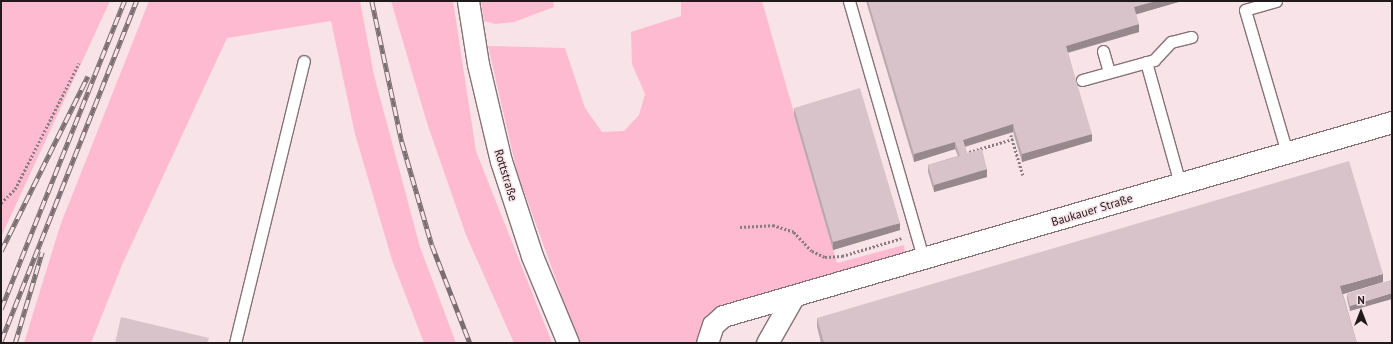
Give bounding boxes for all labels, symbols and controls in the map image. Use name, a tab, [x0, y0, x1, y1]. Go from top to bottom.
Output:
street label: Rottstraße	[491, 147, 521, 203]
street label: Baukauer Straße	[1049, 191, 1135, 229]
north arrow	[1341, 292, 1381, 332]
text: N	[1357, 293, 1365, 307]

